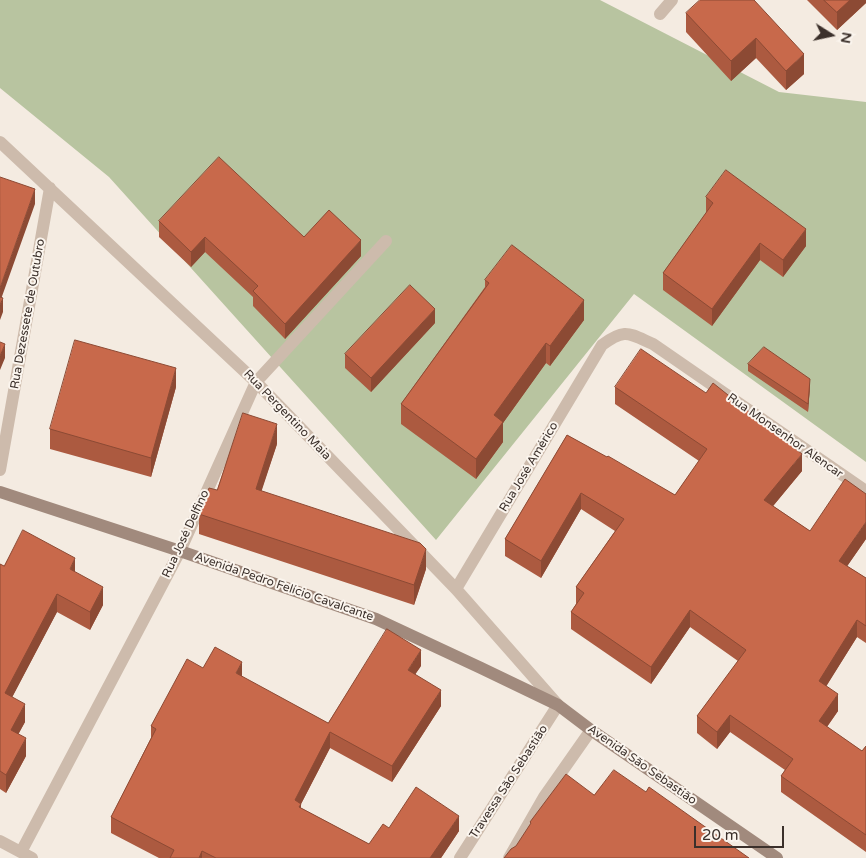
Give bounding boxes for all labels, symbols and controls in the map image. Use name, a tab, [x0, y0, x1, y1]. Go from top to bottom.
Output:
north arrow	[806, 10, 856, 60]
text: N	[837, 31, 856, 45]
street label: Rua Dezessete de Outubro	[8, 238, 48, 390]
street label: Rua Pergentino Maia	[240, 367, 334, 463]
street label: Rua Monsenhor Alencar	[725, 391, 845, 481]
street label: Rua José Américo	[497, 419, 561, 515]
street label: Rua José Delfino	[159, 488, 213, 580]
street label: Avenida Pedro Felício Cavalcante	[193, 550, 375, 624]
street label: Travessa São Sebastião	[467, 722, 551, 842]
street label: Avenida São Sebastião	[585, 722, 699, 808]
scale bar	[696, 816, 786, 848]
text: 20 m	[702, 826, 739, 844]

